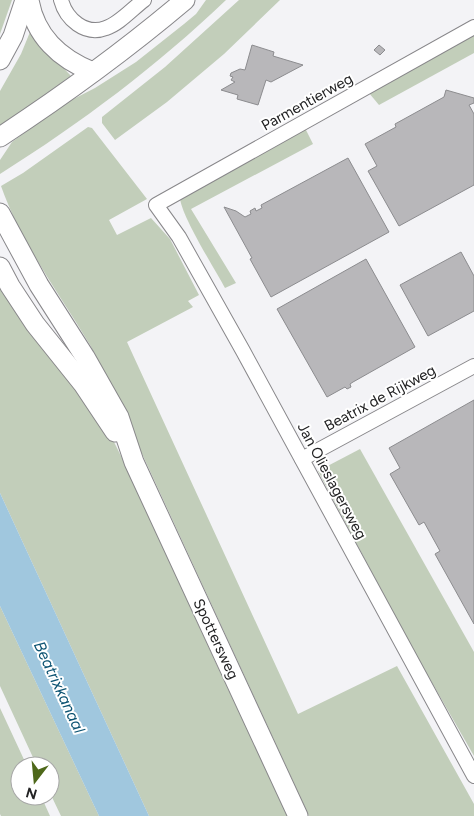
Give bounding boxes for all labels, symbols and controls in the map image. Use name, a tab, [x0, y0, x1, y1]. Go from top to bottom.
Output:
street label: Parmentierweg	[258, 70, 356, 134]
street label: Beatrix de Rijkweg	[321, 361, 439, 435]
street label: Jan Olieslagersweg	[294, 420, 370, 542]
street label: Spottersweg	[189, 596, 243, 682]
water label: Beatrixkanaal	[30, 638, 89, 737]
north arrow	[10, 756, 60, 806]
text: N	[24, 783, 39, 803]

